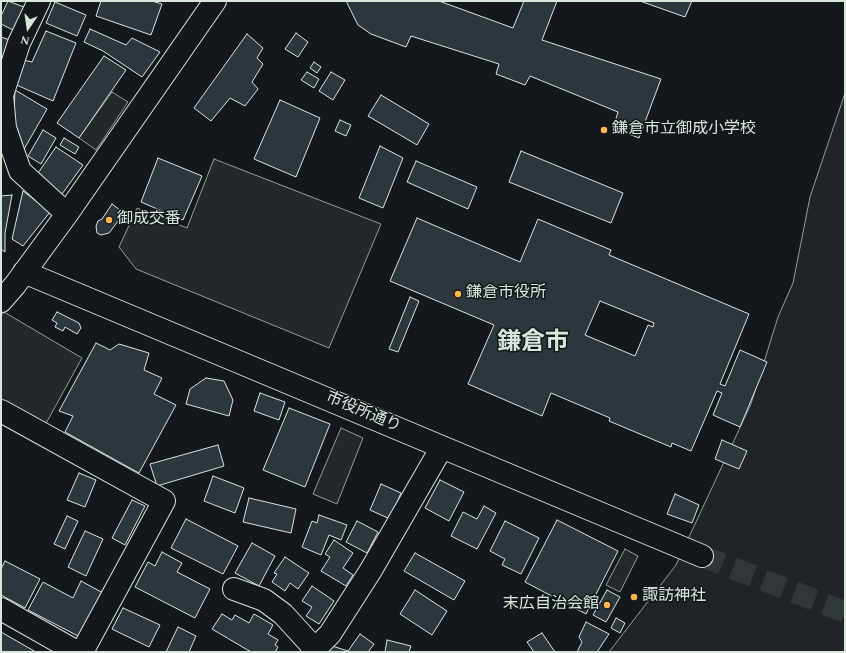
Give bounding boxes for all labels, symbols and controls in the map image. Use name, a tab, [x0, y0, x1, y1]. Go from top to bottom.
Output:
north arrow	[8, 8, 48, 48]
text: N	[19, 31, 31, 49]
place label: 鎌倉市立御成小学校	[612, 120, 756, 140]
marker: 鎌倉市立御成小学校	[599, 125, 609, 135]
place label: 御成交番	[117, 210, 181, 230]
marker: 御成交番	[104, 215, 114, 225]
place label: 鎌倉市役所	[466, 284, 546, 304]
marker: 鎌倉市役所	[453, 289, 463, 299]
district label: 鎌倉市	[497, 330, 569, 358]
street label: 市役所通り	[322, 389, 404, 437]
place label: 諏訪神社	[642, 587, 706, 607]
marker: 諏訪神社	[629, 592, 639, 602]
place label: 末広自治会館	[503, 595, 599, 615]
marker: 末広自治会館	[602, 600, 612, 610]

